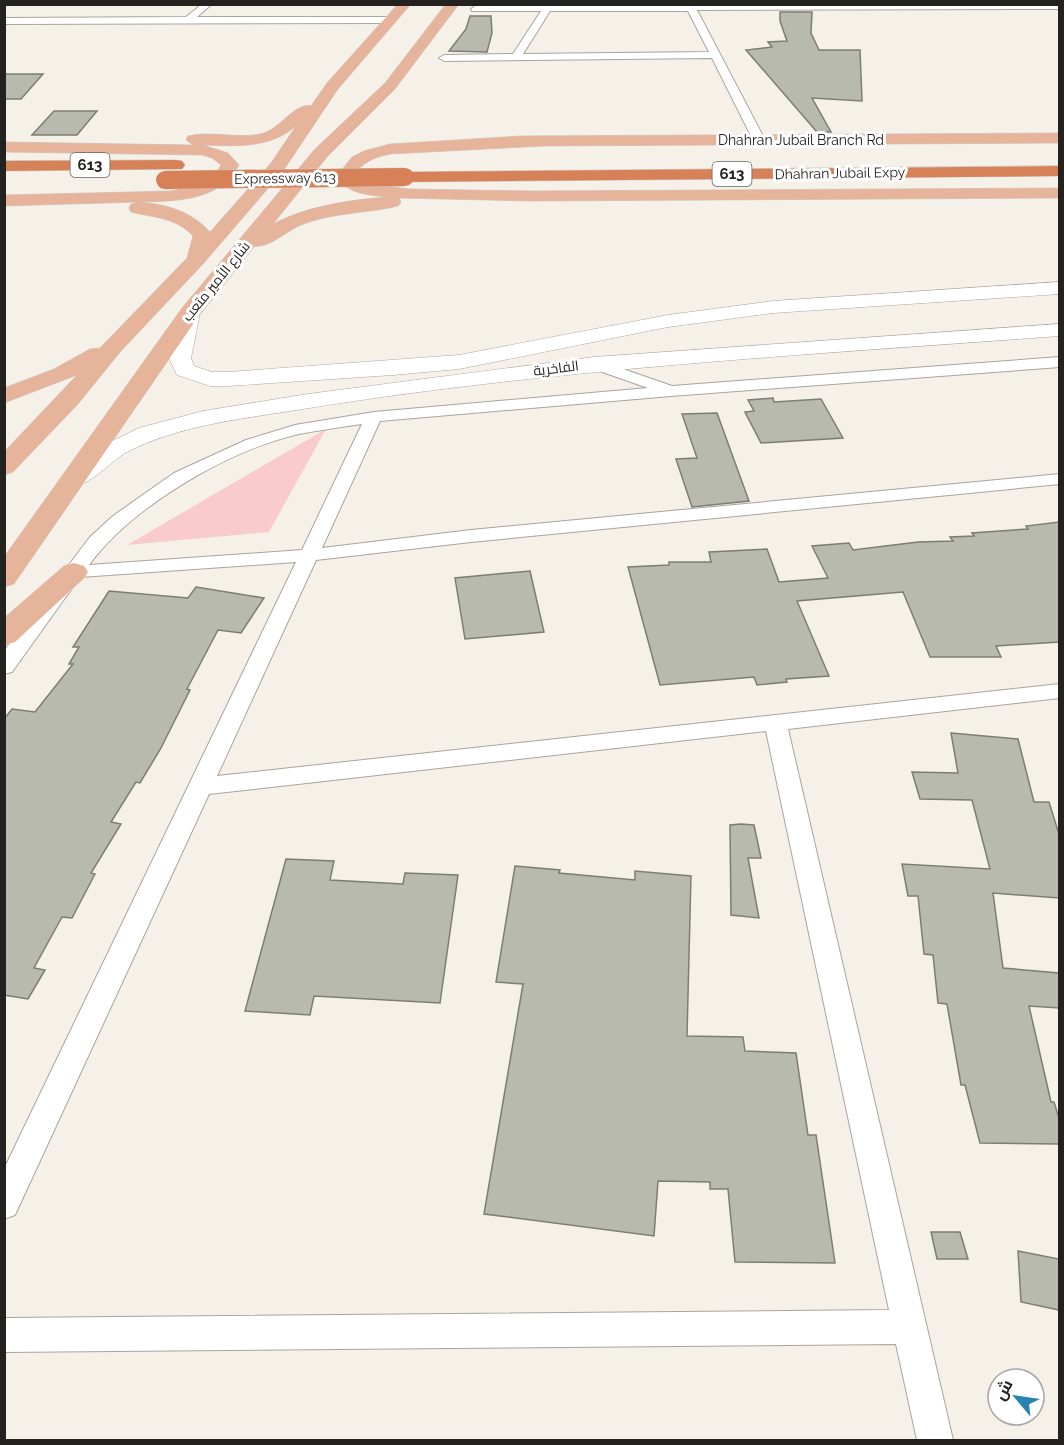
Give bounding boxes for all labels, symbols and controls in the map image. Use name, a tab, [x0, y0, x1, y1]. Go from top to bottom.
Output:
street label: Dhahran Jubail Branch Rd	[718, 132, 884, 148]
road number: 613	[70, 153, 110, 177]
road number: 613	[712, 162, 752, 186]
street label: Dhahran Jubail Expy	[775, 164, 906, 182]
street label: Expressway 613	[234, 169, 336, 187]
street label: شارع الأمير متعب	[179, 238, 254, 325]
street label: الفاخرية	[532, 357, 580, 379]
north arrow	[986, 1367, 1046, 1427]
text: ش	[990, 1376, 1017, 1404]

